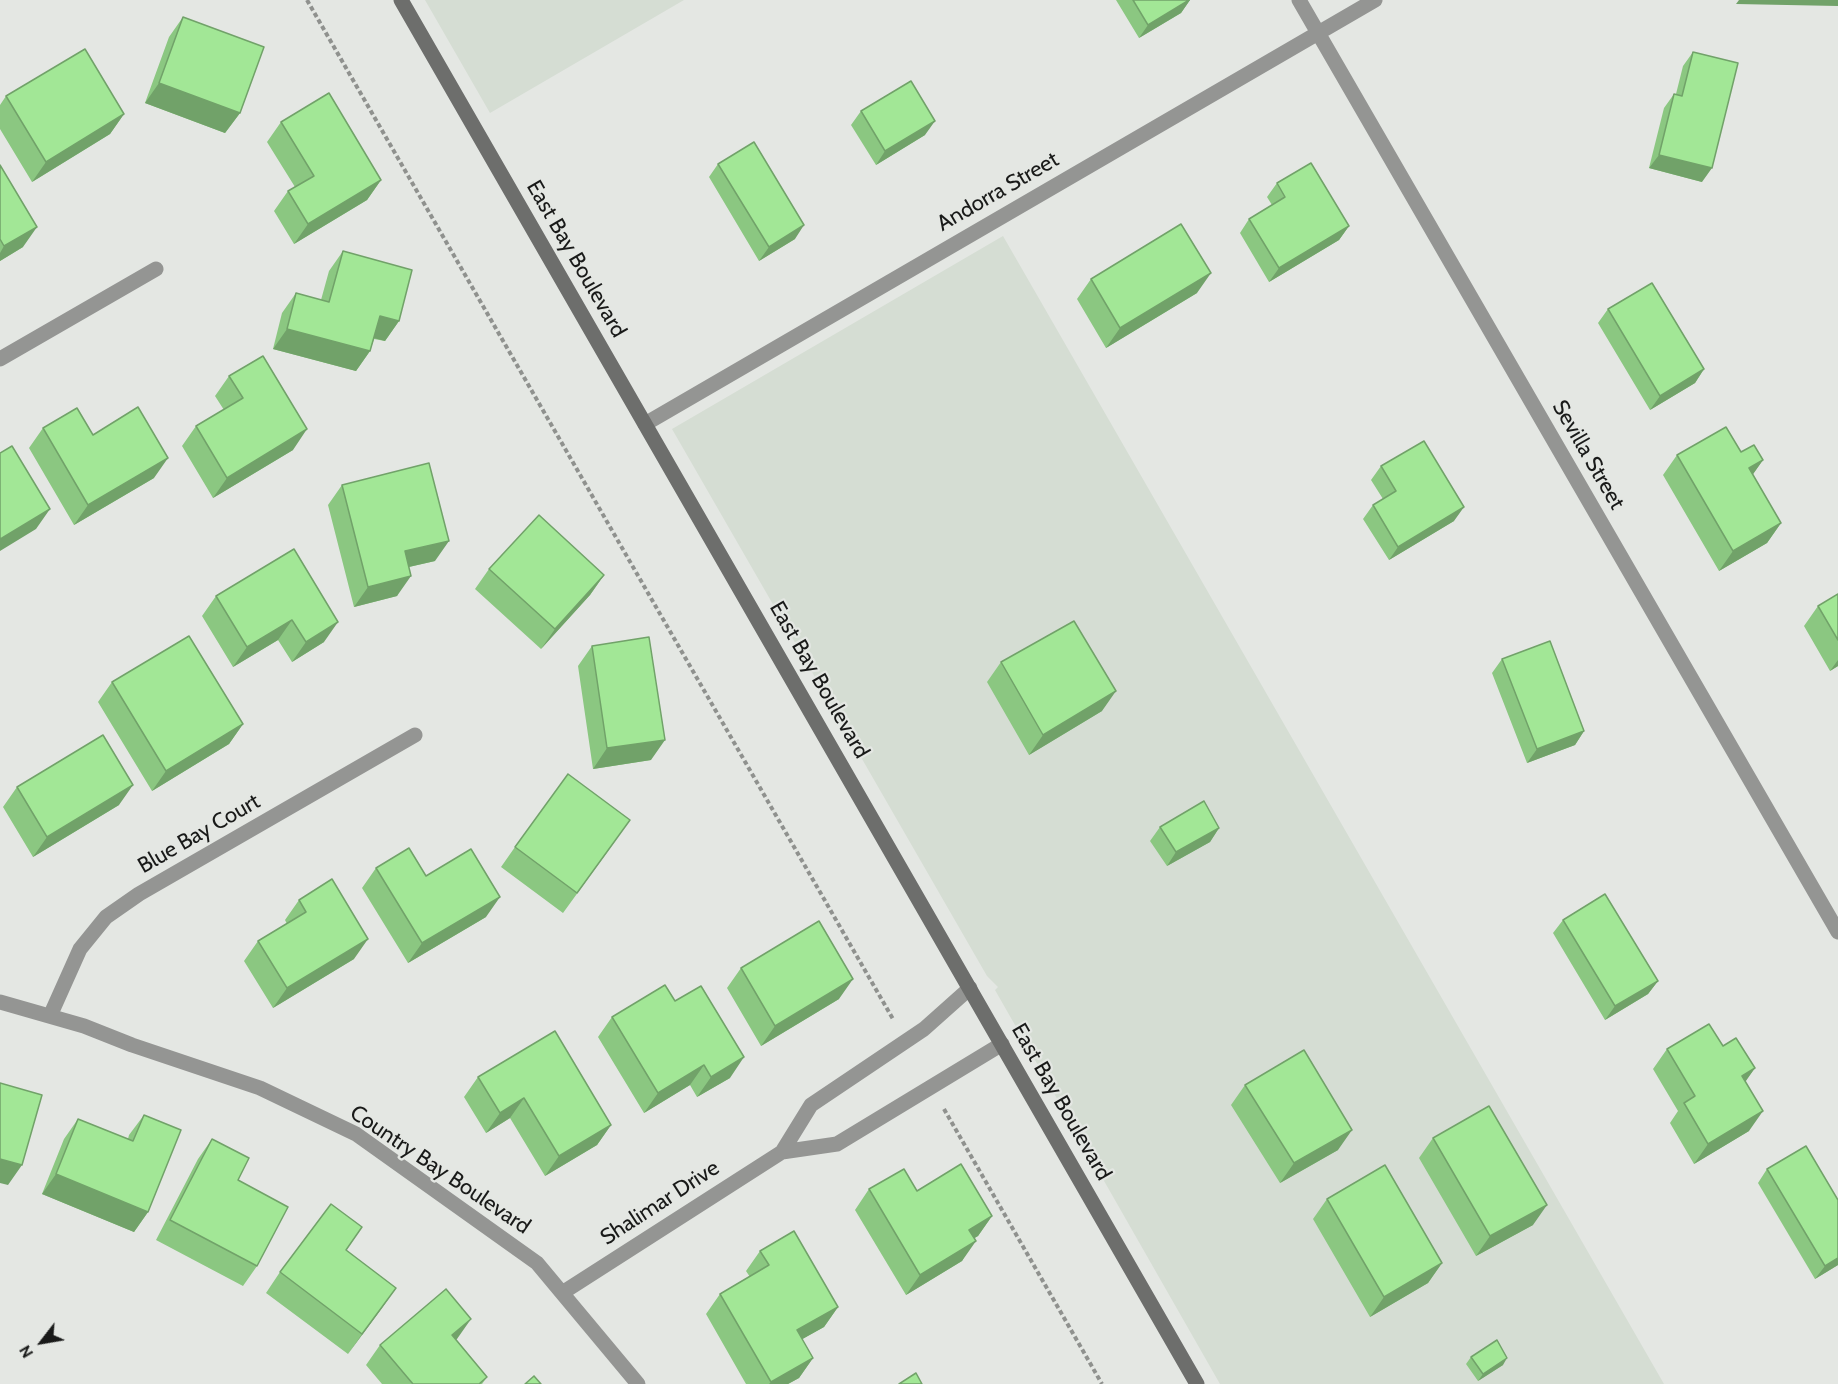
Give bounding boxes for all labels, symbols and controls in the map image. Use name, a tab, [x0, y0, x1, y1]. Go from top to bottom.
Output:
street label: Andorra Street	[933, 147, 1063, 237]
street label: East Bay Boulevard	[520, 176, 632, 342]
street label: Sevilla Street	[1546, 396, 1630, 514]
street label: East Bay Boulevard	[763, 597, 875, 763]
street label: Blue Bay Court	[133, 788, 265, 880]
street label: East Bay Boulevard	[1005, 1019, 1117, 1185]
street label: Country Bay Boulevard	[345, 1100, 535, 1240]
street label: Shalimar Drive	[596, 1155, 724, 1251]
north arrow	[12, 1312, 72, 1372]
text: N	[15, 1342, 37, 1361]

